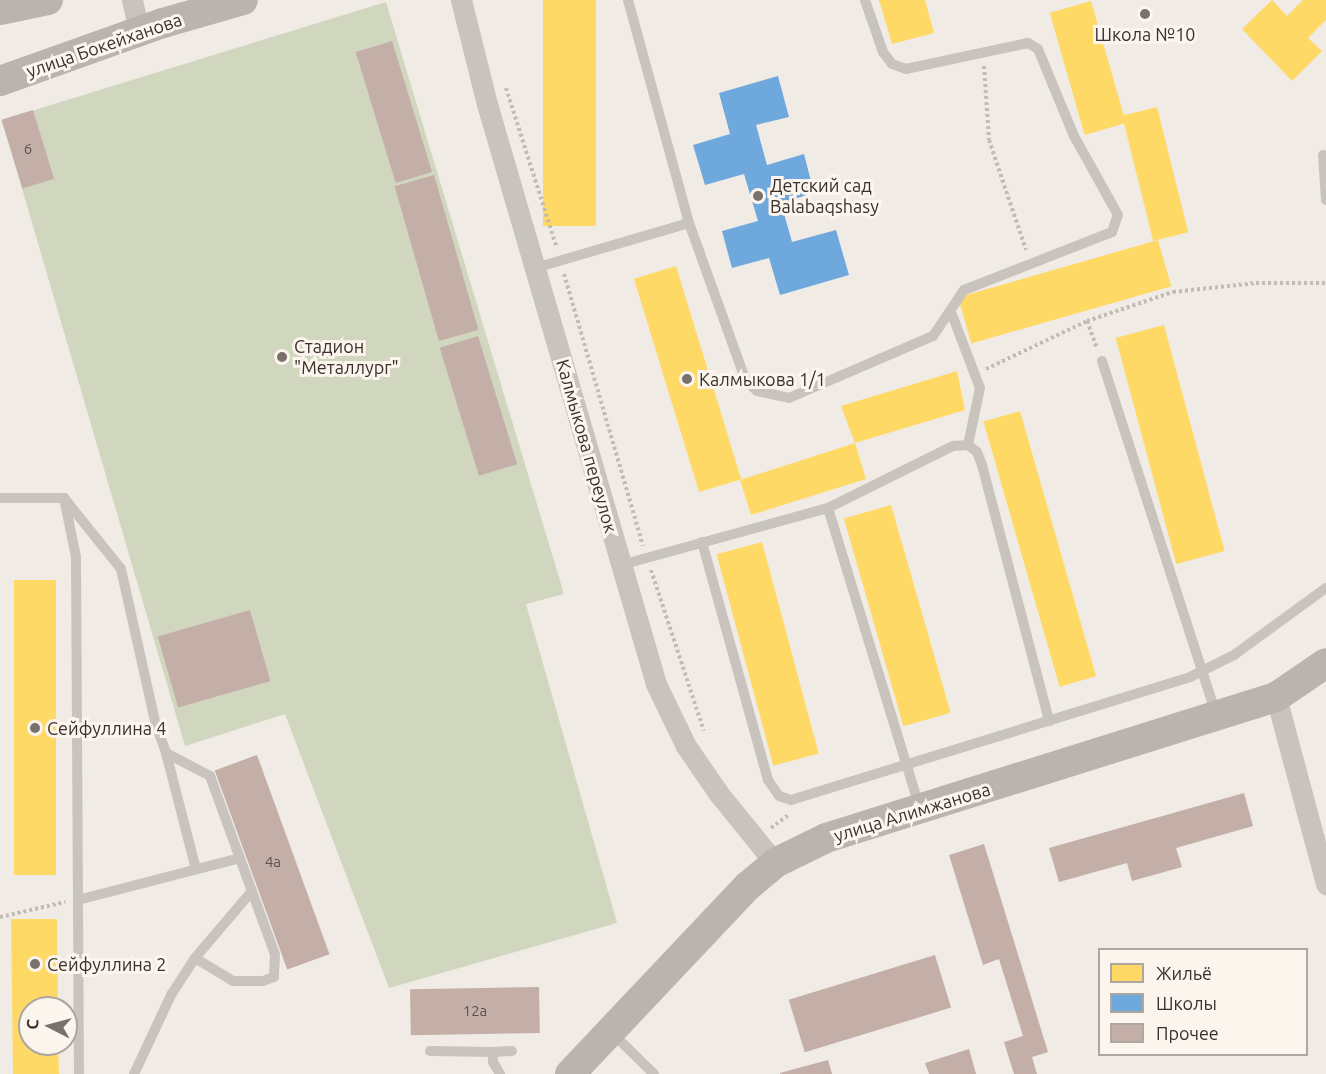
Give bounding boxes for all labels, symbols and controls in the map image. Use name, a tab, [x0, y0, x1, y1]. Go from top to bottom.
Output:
marker: Школа №10	[1138, 7, 1152, 21]
street label: улица Бокейханова	[23, 8, 185, 82]
place label: Школа №10	[1095, 23, 1195, 45]
house number: 6	[24, 140, 32, 158]
place label: Детский сад Balabaqshasy	[770, 175, 879, 218]
marker: Детский сад Balabaqshasy	[751, 189, 765, 203]
place label: Стадион "Металлург"	[294, 336, 399, 378]
marker: Стадион "Металлург"	[275, 350, 289, 364]
street label: Калмыкова переулок	[552, 357, 622, 535]
place label: Калмыкова 1/1	[699, 368, 826, 390]
marker: Калмыкова 1/1	[680, 372, 694, 386]
place label: Сейфуллина 4	[47, 717, 166, 739]
marker: Сейфуллина 4	[28, 721, 42, 735]
street label: улица Алимжанова	[831, 778, 993, 846]
house number: 4а	[265, 853, 281, 871]
legend	[1098, 948, 1308, 1056]
place label: Сейфуллина 2	[47, 953, 166, 975]
marker: Сейфуллина 2	[28, 957, 42, 971]
text: Жильё	[1156, 963, 1212, 983]
text: Школы	[1156, 993, 1217, 1013]
north arrow	[18, 996, 78, 1056]
house number: 12а	[463, 1002, 487, 1020]
text: С	[23, 1018, 42, 1030]
text: Прочее	[1156, 1023, 1219, 1043]

